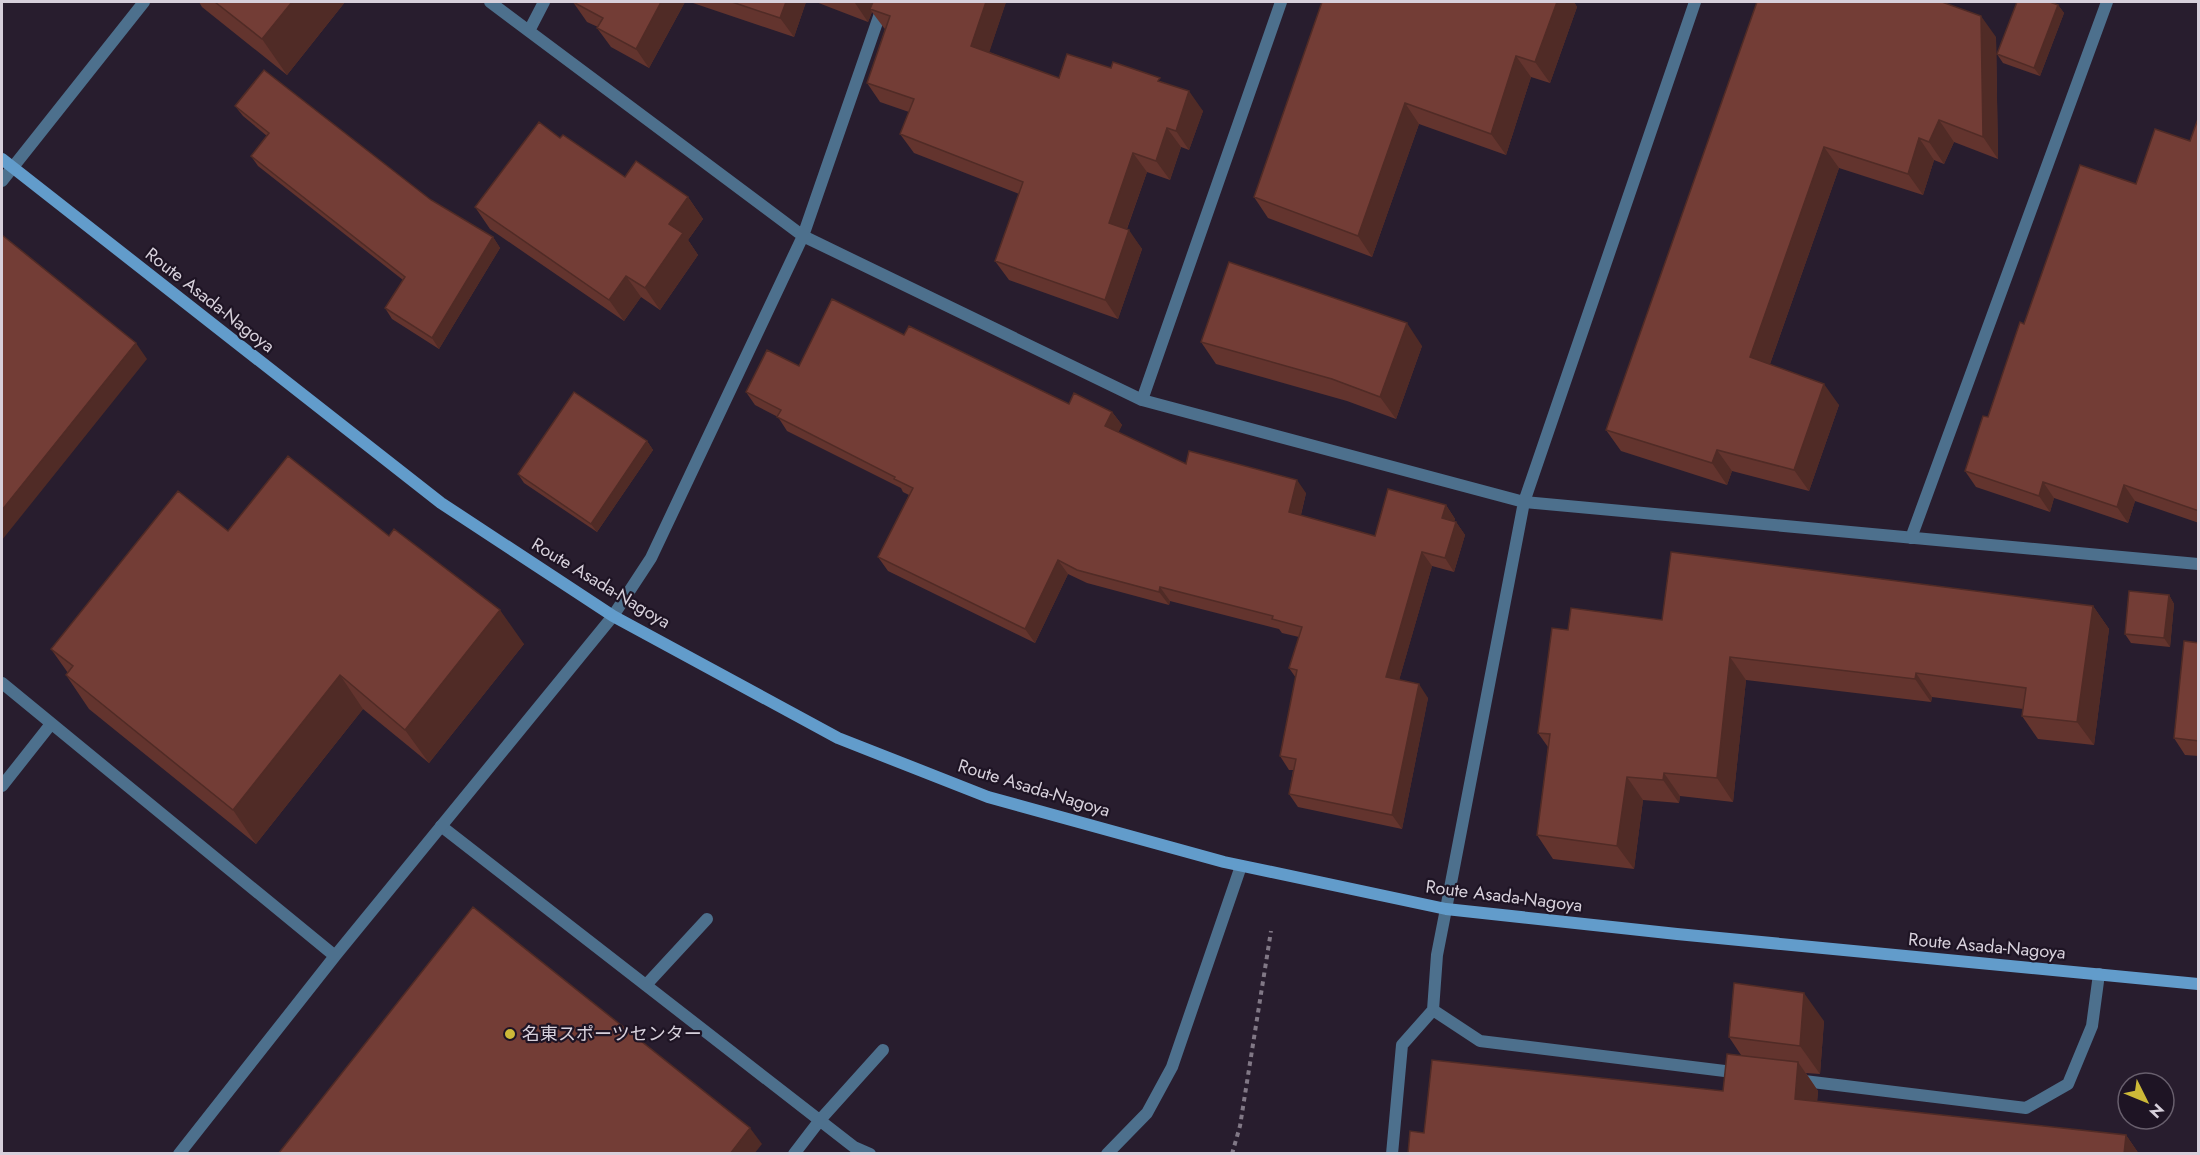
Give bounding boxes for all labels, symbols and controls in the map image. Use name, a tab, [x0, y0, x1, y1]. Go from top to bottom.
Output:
street label: Route Asada-Nagoya	[140, 241, 280, 359]
street label: Route Asada-Nagoya	[527, 531, 675, 635]
street label: Route Asada-Nagoya	[955, 752, 1113, 824]
street label: Route Asada-Nagoya	[1424, 873, 1584, 919]
street label: Route Asada-Nagoya	[1907, 926, 2067, 966]
place label: 名東スポーツセンター	[522, 1021, 702, 1047]
marker: 名東スポーツセンター	[503, 1027, 517, 1041]
north arrow	[2116, 1071, 2176, 1131]
text: N	[2144, 1098, 2169, 1123]

